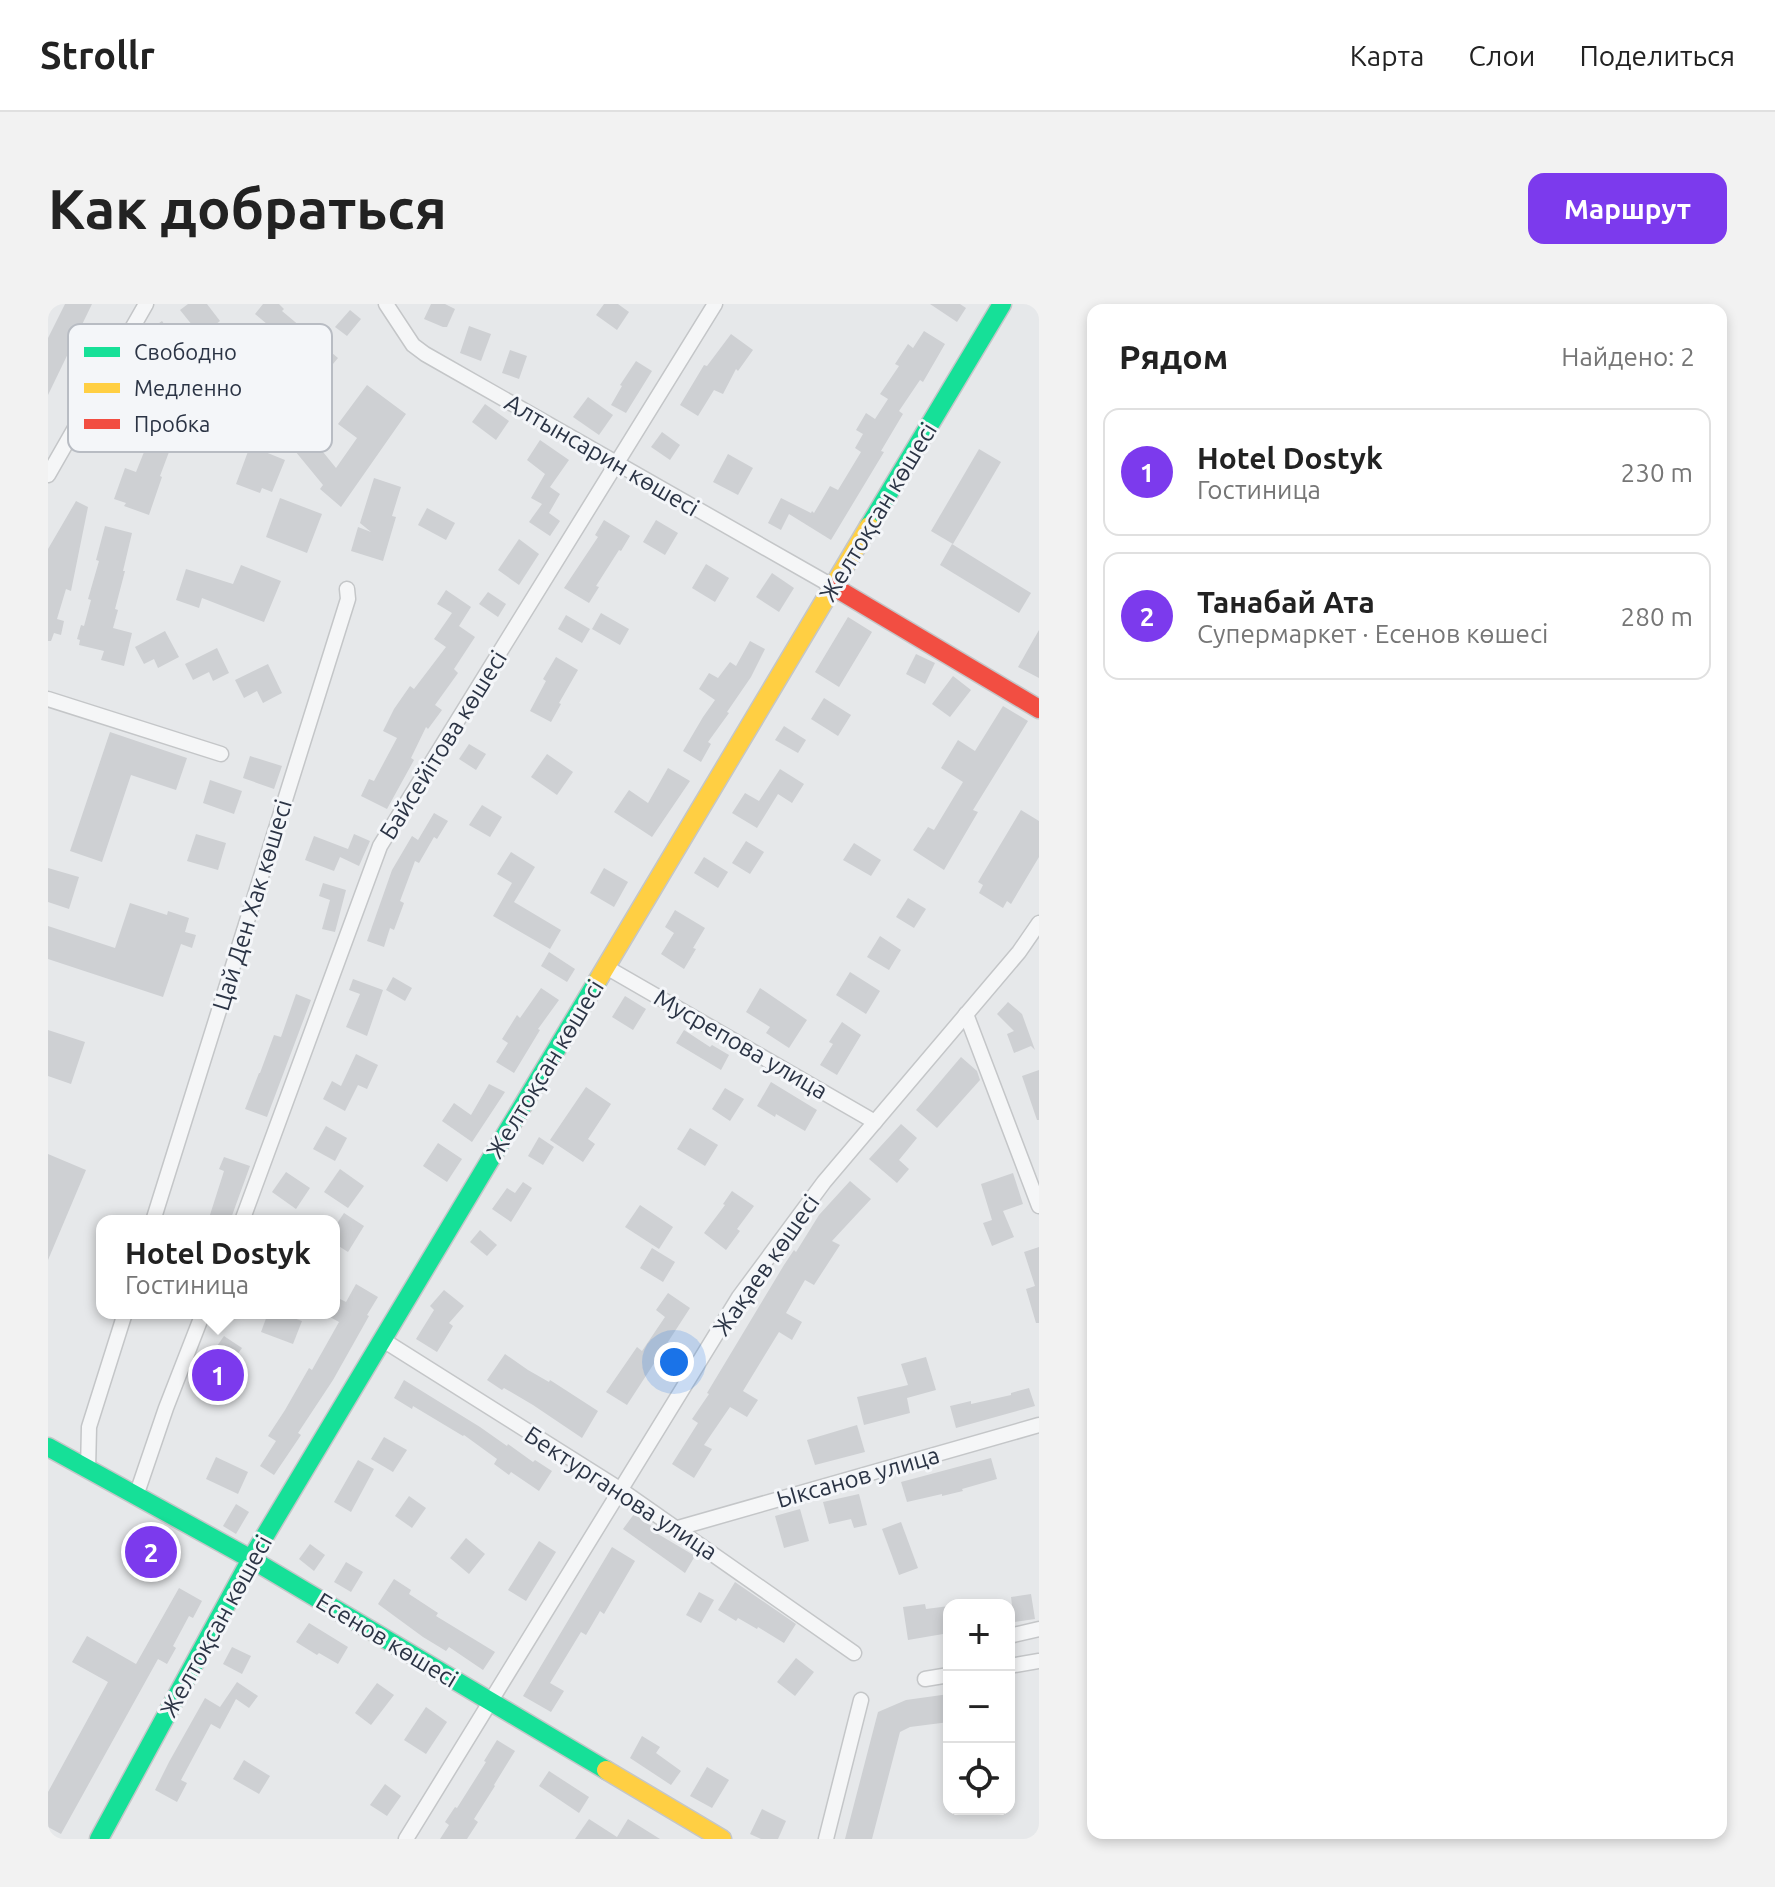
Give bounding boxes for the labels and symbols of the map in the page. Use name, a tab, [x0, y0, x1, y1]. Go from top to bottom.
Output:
legend	[68, 324, 332, 452]
text: Свободно	[134, 339, 237, 364]
text: Медленно	[134, 375, 242, 400]
street label: Алтынсарин көшесі	[500, 388, 704, 522]
text: Пробка	[134, 411, 210, 436]
street label: Желтоқсан көшесі	[814, 418, 942, 606]
street label: Байсейітова көшесі	[374, 646, 512, 844]
street label: Цай Ден Хак көшесі	[207, 796, 297, 1014]
street label: Желтоқсан көшесі	[481, 975, 609, 1163]
street label: Мусрепова улица	[650, 983, 832, 1105]
street label: Жақаев көшесі	[707, 1189, 825, 1341]
your location	[654, 1342, 694, 1382]
pin: 1	[192, 1345, 244, 1405]
street label: Бектурганова улица	[520, 1421, 722, 1565]
street label: Ыксанов улица	[774, 1441, 942, 1513]
pin: 2	[125, 1522, 177, 1582]
street label: Желтоқсан көшесі	[155, 1530, 277, 1722]
street label: Есенов көшесі	[311, 1587, 463, 1693]

